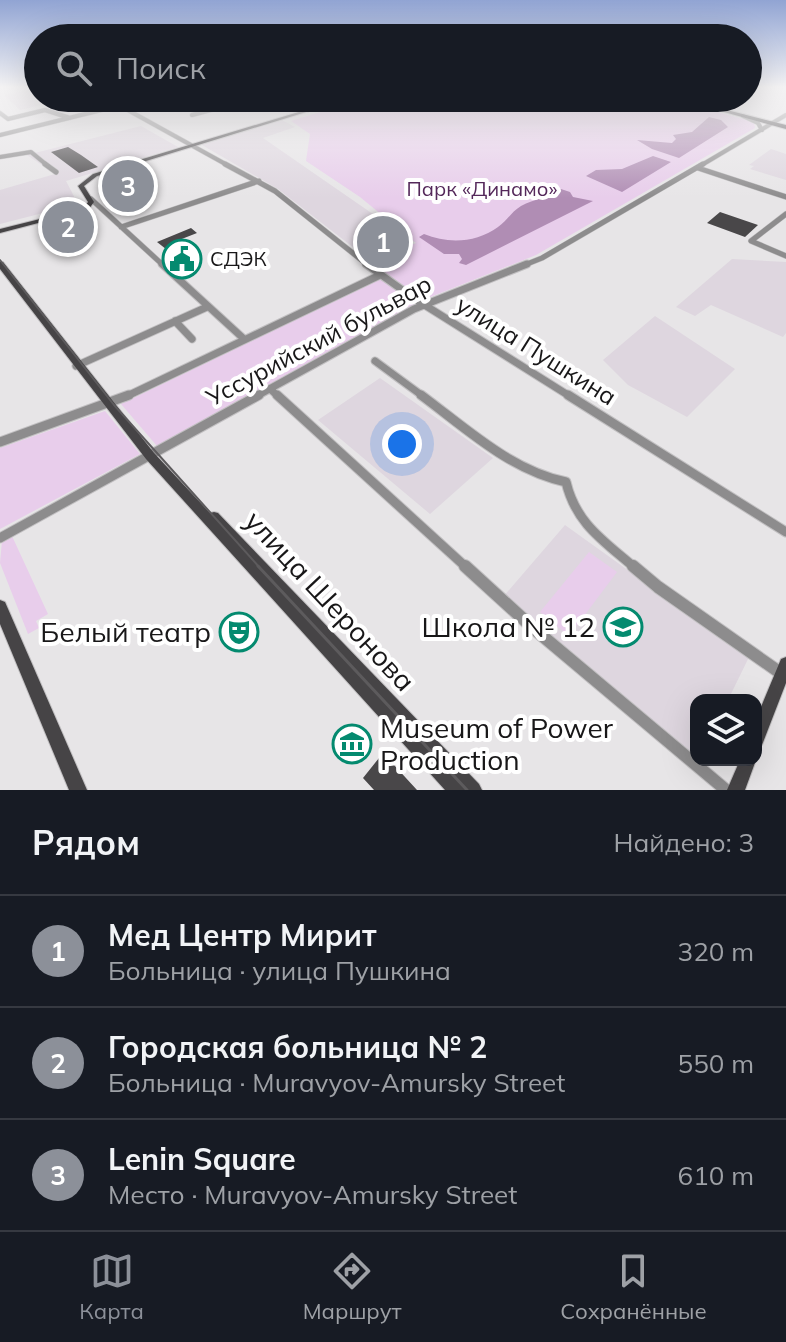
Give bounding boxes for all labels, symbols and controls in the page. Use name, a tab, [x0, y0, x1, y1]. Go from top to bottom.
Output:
search box	[24, 24, 762, 112]
icon: search	[52, 46, 96, 90]
text: Поиск	[116, 49, 206, 87]
pin: 3	[102, 156, 154, 216]
park label: Парк «Динамо»	[407, 176, 558, 201]
pin: 2	[42, 197, 94, 257]
pin: 1	[357, 212, 409, 272]
public building icon: СДЭК	[161, 238, 203, 280]
place label: СДЭК	[210, 246, 267, 271]
street label: Уссурийский бульвар	[200, 268, 436, 413]
street label: улица Пушкина	[451, 289, 622, 411]
your location	[382, 424, 422, 464]
street label: улица Шеронова	[238, 503, 423, 698]
school or university icon: Школа № 12	[602, 606, 644, 648]
place label: Школа № 12	[422, 609, 595, 644]
theatre icon: Белый театр	[218, 611, 260, 653]
place label: Белый театр	[40, 614, 211, 649]
map controls	[690, 694, 762, 766]
button: layers	[690, 694, 762, 766]
place label: Museum of Power Production	[380, 710, 614, 777]
museum icon: Museum of Power Production	[331, 723, 373, 765]
text: Рядом	[32, 821, 140, 864]
text: Найдено: 3	[614, 826, 754, 859]
text: Мед Центр Мирит	[108, 916, 377, 954]
text: 1	[50, 935, 66, 968]
text: 320 m	[678, 935, 754, 968]
text: Больница · улица Пушкина	[108, 954, 451, 987]
text: Городская больница № 2	[108, 1028, 487, 1066]
text: 2	[50, 1047, 66, 1080]
text: 550 m	[678, 1047, 754, 1080]
text: Больница · Muravyov-Amursky Street	[108, 1066, 565, 1099]
text: Lenin Square	[108, 1140, 296, 1178]
text: 3	[50, 1159, 66, 1192]
text: 610 m	[678, 1159, 754, 1192]
text: Место · Muravyov-Amursky Street	[108, 1178, 517, 1211]
tab: Карта	[79, 1249, 144, 1325]
tab: Маршрут	[303, 1249, 402, 1325]
tab: Сохранённые	[560, 1249, 707, 1325]

